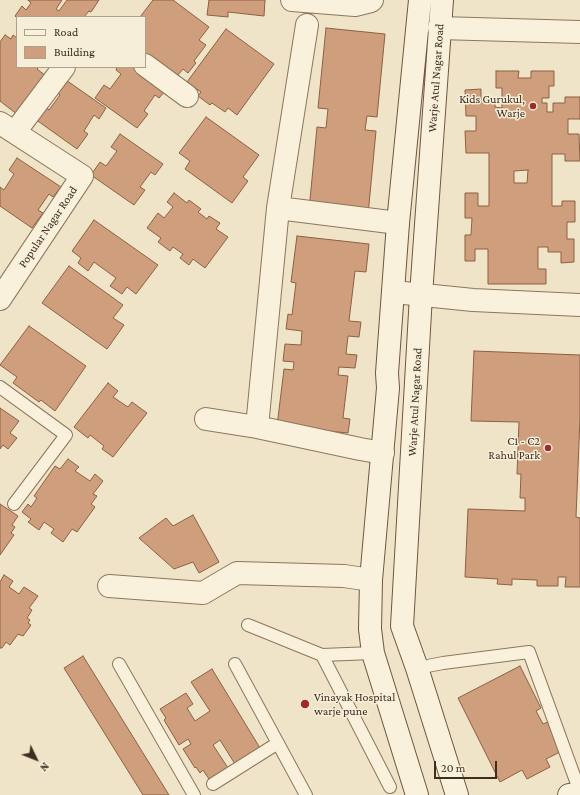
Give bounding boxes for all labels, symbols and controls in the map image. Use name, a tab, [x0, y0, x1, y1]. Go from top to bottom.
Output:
legend	[16, 16, 146, 68]
street label: Warje Atul Nagar Road	[425, 23, 447, 133]
text: Road	[54, 25, 78, 39]
text: Building	[54, 45, 95, 59]
place label: Kids Gurukul, Warje	[459, 92, 525, 120]
marker: Kids Gurukul, Warje	[528, 101, 538, 111]
street label: Popular Nagar Road	[15, 184, 81, 270]
street label: Warje Atul Nagar Road	[405, 347, 425, 457]
place label: C1 - C2 Rahul Park	[488, 434, 540, 462]
marker: C1 - C2 Rahul Park	[543, 443, 553, 453]
place label: Vinayak Hospital warje pune	[314, 690, 395, 718]
marker: Vinayak Hospital warje pune	[299, 698, 311, 710]
north arrow	[16, 739, 56, 779]
scale bar	[436, 753, 499, 779]
text: N	[38, 760, 52, 774]
text: 20 m	[441, 761, 465, 775]

